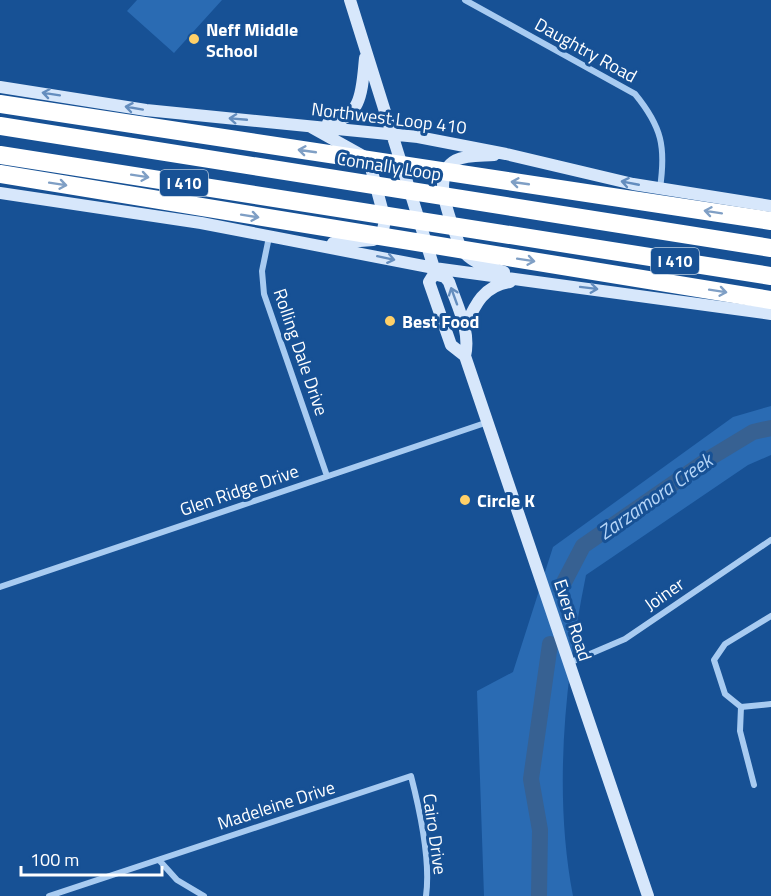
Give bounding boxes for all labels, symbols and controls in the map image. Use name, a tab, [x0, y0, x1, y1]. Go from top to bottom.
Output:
street label: Daughtry Road	[530, 11, 642, 89]
place label: Neff Middle School	[206, 16, 298, 64]
marker: Neff Middle School	[187, 32, 201, 46]
one-way arrow	[41, 89, 61, 100]
street label: Northwest Loop 410	[310, 95, 468, 141]
one-way arrow	[124, 102, 144, 113]
one-way arrow	[228, 113, 248, 124]
street label: Connally Loop	[335, 144, 443, 188]
one-way arrow	[297, 146, 317, 157]
road number: I 410	[160, 170, 208, 196]
one-way arrow	[130, 171, 149, 182]
one-way arrow	[511, 177, 531, 188]
one-way arrow	[621, 177, 641, 188]
one-way arrow	[47, 179, 67, 190]
one-way arrow	[704, 206, 724, 217]
one-way arrow	[240, 210, 259, 221]
road number: I 410	[651, 248, 699, 274]
one-way arrow	[376, 253, 395, 264]
one-way arrow	[515, 255, 535, 266]
one-way arrow	[578, 283, 598, 294]
street label: Rolling Dale Drive	[267, 285, 335, 419]
one-way arrow	[708, 286, 727, 297]
one-way arrow	[447, 288, 458, 306]
place label: Best Food	[402, 308, 479, 335]
marker: Best Food	[383, 314, 397, 328]
water label: Zarzamora Creek	[591, 444, 720, 547]
street label: Glen Ridge Drive	[176, 457, 302, 523]
place label: Circle K	[477, 487, 535, 514]
marker: Circle K	[458, 493, 472, 507]
street label: Joiner	[638, 570, 690, 618]
street label: Evers Road	[547, 575, 599, 665]
street label: Madeleine Drive	[214, 773, 338, 837]
street label: Cairo Drive	[416, 792, 454, 876]
scale bar	[21, 839, 162, 877]
text: 100 m	[30, 846, 79, 873]

